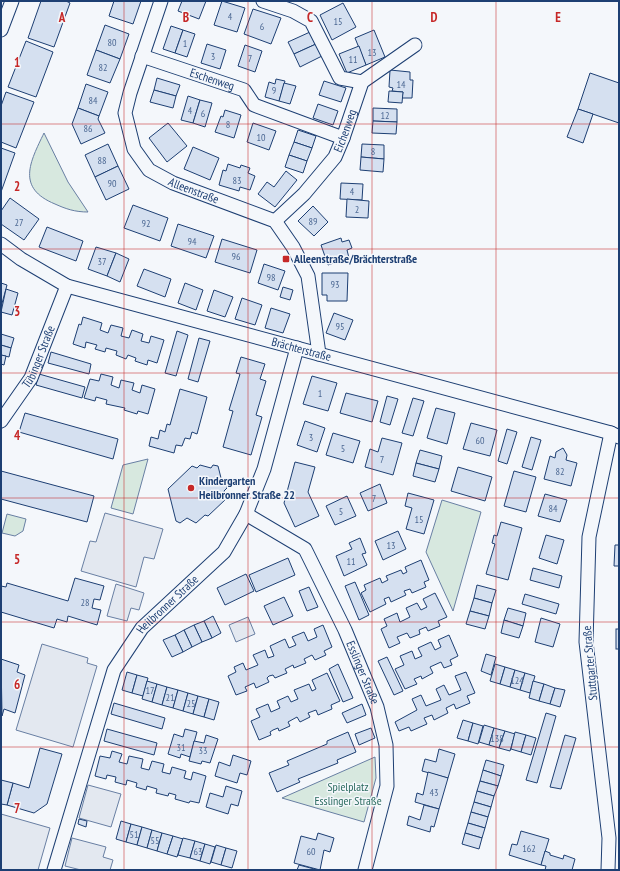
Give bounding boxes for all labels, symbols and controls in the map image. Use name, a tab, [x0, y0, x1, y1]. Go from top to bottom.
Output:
text: A	[58, 9, 66, 26]
text: B	[183, 9, 189, 26]
text: C	[307, 9, 313, 26]
text: D	[431, 9, 438, 26]
text: E	[555, 9, 561, 26]
house number: 4	[228, 10, 233, 23]
house number: 15	[334, 15, 343, 28]
house number: 6	[260, 20, 265, 33]
house number: 80	[108, 36, 117, 49]
house number: 1	[183, 37, 187, 50]
house number: 13	[368, 46, 377, 59]
house number: 3	[211, 50, 215, 63]
house number: 7	[248, 52, 252, 65]
house number: 11	[349, 53, 358, 66]
text: 1	[14, 54, 20, 71]
house number: 82	[99, 61, 108, 74]
street label: Eschenweg	[188, 65, 237, 93]
house number: 14	[397, 78, 406, 91]
house number: 9	[272, 84, 276, 97]
house number: 84	[89, 94, 98, 107]
house number: 4	[188, 104, 193, 117]
house number: 6	[201, 107, 206, 120]
street label: Eichenweg	[330, 107, 359, 154]
house number: 12	[381, 109, 390, 122]
house number: 8	[226, 118, 230, 131]
house number: 86	[84, 122, 93, 135]
house number: 10	[257, 131, 266, 144]
house number: 8	[371, 145, 375, 158]
house number: 88	[98, 154, 107, 167]
street label: Alleenstraße	[166, 174, 221, 206]
house number: 83	[233, 174, 242, 187]
house number: 90	[108, 177, 117, 190]
text: 2	[14, 178, 20, 195]
house number: 4	[350, 185, 355, 198]
house number: 2	[355, 203, 359, 216]
house number: 89	[309, 215, 318, 228]
house number: 27	[15, 216, 24, 229]
house number: 92	[142, 217, 151, 230]
house number: 94	[188, 235, 197, 248]
house number: 96	[232, 250, 241, 263]
place label: Alleenstraße/Brächterstraße	[293, 251, 417, 266]
marker: Alleenstraße/Brächterstraße	[281, 254, 291, 264]
house number: 37	[98, 255, 107, 268]
house number: 98	[267, 271, 276, 284]
house number: 93	[331, 278, 340, 291]
text: 3	[14, 303, 20, 320]
house number: 95	[336, 320, 345, 333]
street label: Tübinger Straße	[18, 323, 58, 391]
street label: Brächterstraße	[270, 334, 333, 364]
house number: 1	[318, 387, 322, 400]
text: 4	[14, 427, 21, 444]
house number: 3	[309, 431, 313, 444]
house number: 60	[476, 434, 485, 447]
house number: 5	[341, 442, 345, 455]
house number: 7	[380, 453, 384, 466]
house number: 82	[556, 465, 565, 478]
place label: Kindergarten Heilbronner Straße 22	[199, 473, 295, 502]
marker: Kindergarten Heilbronner Straße 22	[186, 483, 196, 493]
house number: 7	[372, 492, 376, 505]
house number: 84	[549, 502, 558, 515]
house number: 5	[339, 505, 343, 518]
house number: 15	[415, 513, 424, 526]
house number: 13	[387, 539, 396, 552]
text: 5	[14, 551, 20, 568]
house number: 11	[347, 555, 356, 568]
street label: Heilbronner Straße	[133, 572, 201, 636]
house number: 28	[81, 596, 90, 609]
street label: Stuttgarter Straße	[579, 625, 600, 701]
street label: Esslinger Straße	[343, 638, 383, 706]
house number: 124	[510, 674, 524, 687]
text: 6	[14, 676, 20, 693]
house number: 17	[146, 684, 155, 697]
house number: 21	[166, 691, 175, 704]
house number: 25	[187, 697, 196, 710]
house number: 138	[490, 732, 504, 745]
house number: 31	[177, 741, 186, 754]
house number: 33	[199, 744, 208, 757]
park label: Spielplatz Esslinger Straße	[314, 779, 382, 808]
house number: 43	[430, 786, 439, 799]
text: 7	[14, 800, 20, 817]
house number: 51	[130, 828, 139, 841]
house number: 55	[151, 834, 160, 847]
house number: 162	[522, 842, 536, 855]
house number: 63	[194, 845, 203, 858]
house number: 60	[307, 845, 316, 858]

